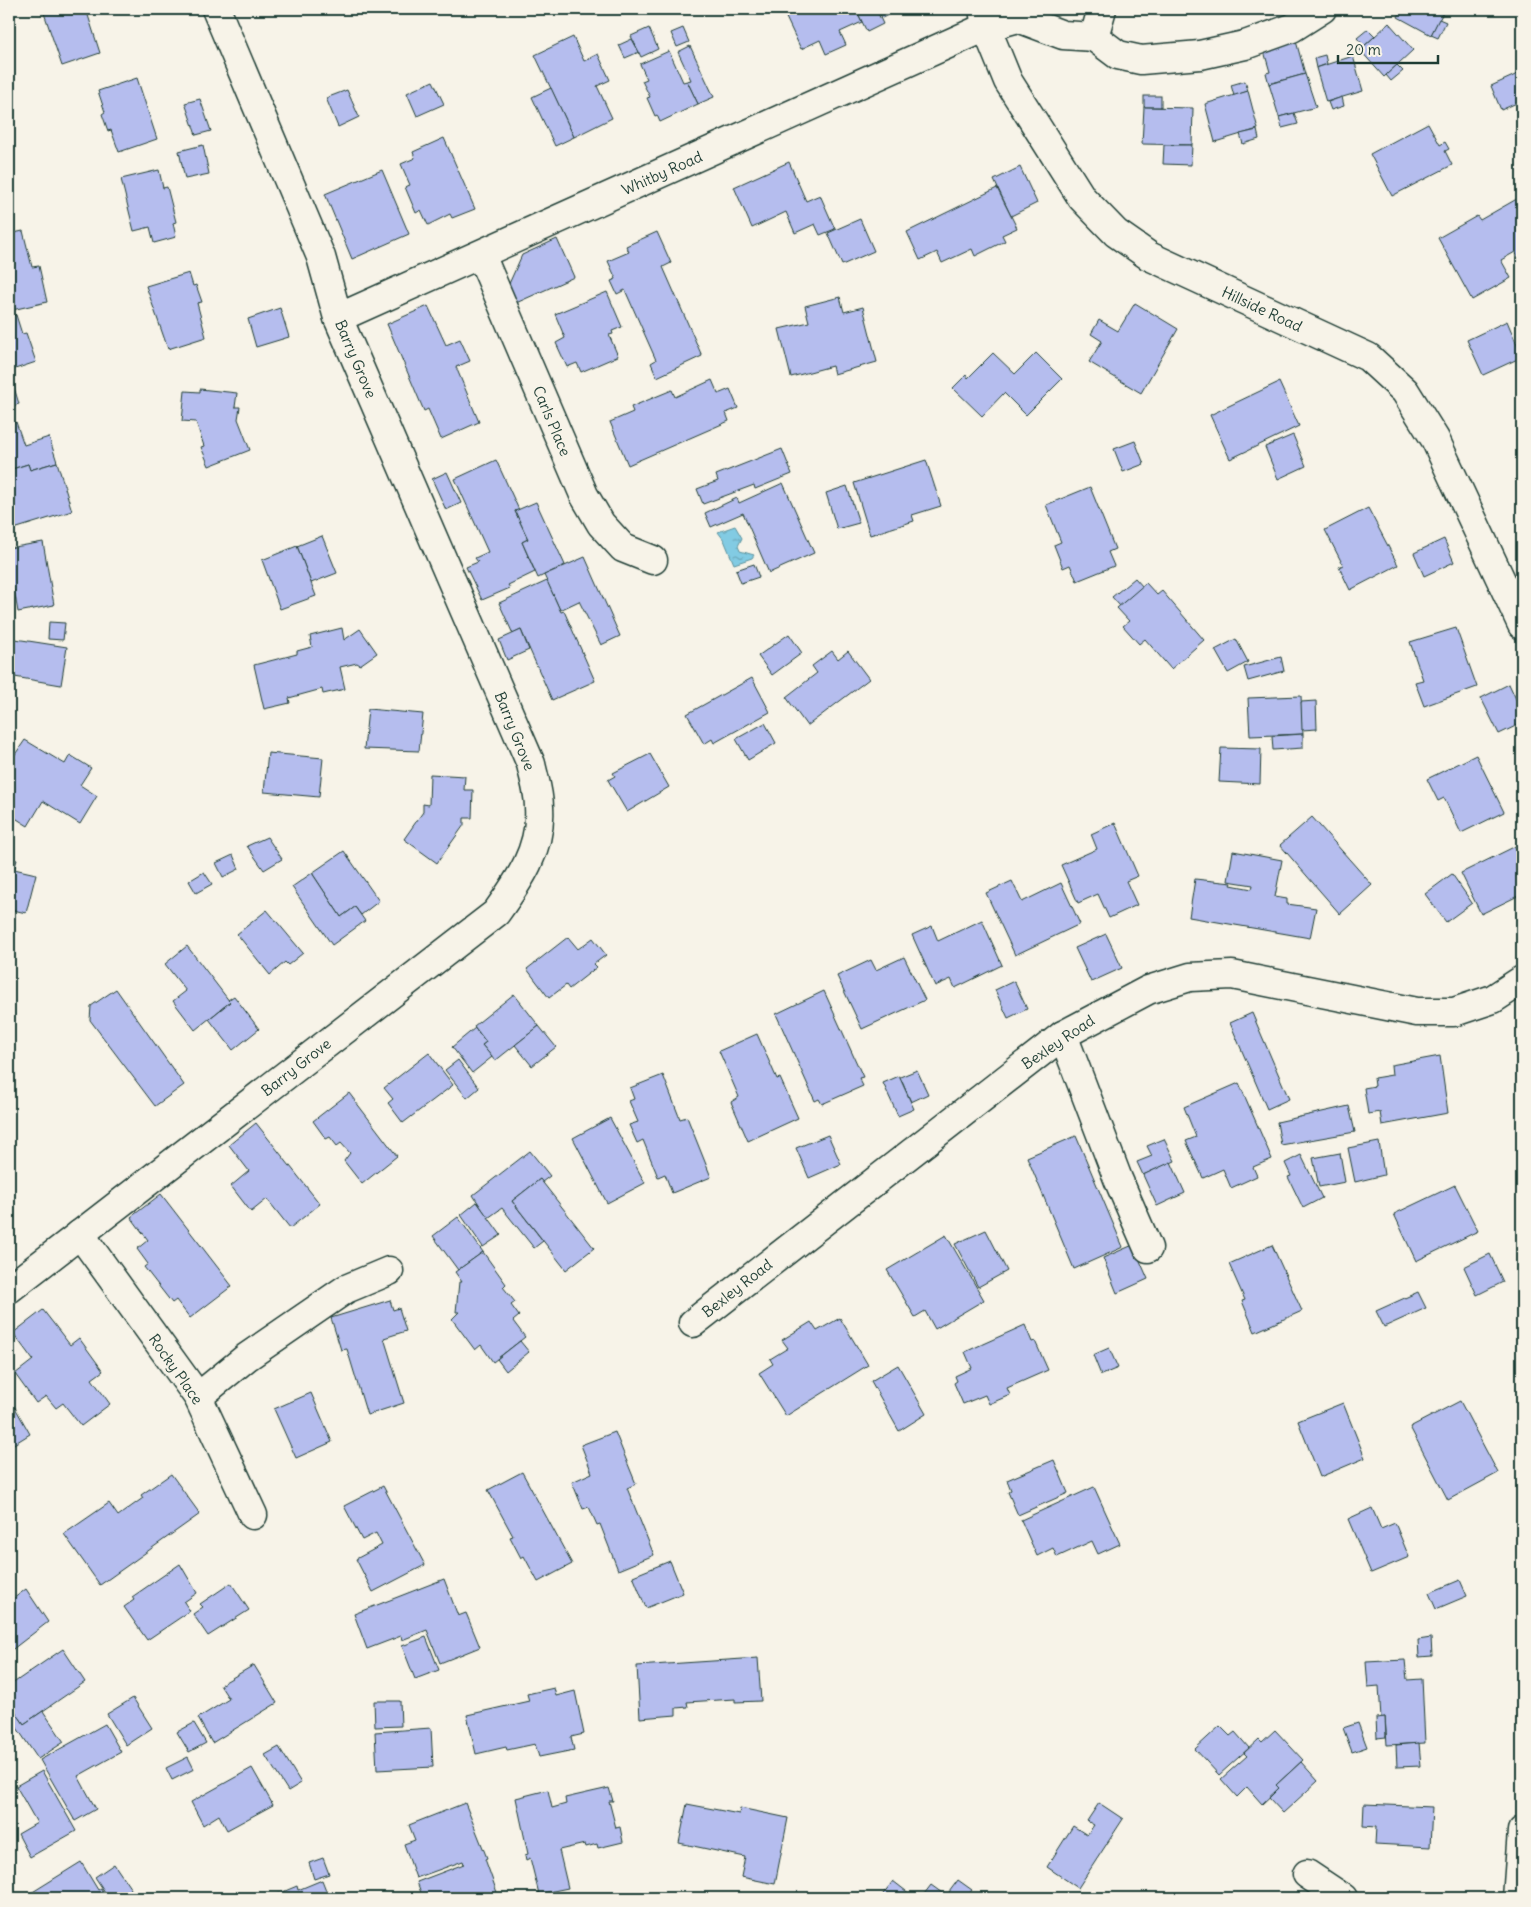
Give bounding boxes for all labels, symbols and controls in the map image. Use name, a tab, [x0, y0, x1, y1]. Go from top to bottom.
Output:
scale bar	[1338, 32, 1438, 64]
text: 20 m	[1346, 40, 1381, 59]
street label: Whitby Road	[619, 147, 705, 199]
street label: Hillside Road	[1219, 282, 1305, 336]
street label: Barry Grove	[331, 317, 381, 401]
street label: Carls Place	[529, 383, 575, 459]
street label: Barry Grove	[491, 689, 539, 773]
street label: Bexley Road	[1018, 1011, 1098, 1073]
street label: Barry Grove	[257, 1034, 335, 1100]
street label: Bexley Road	[698, 1255, 776, 1321]
street label: Rocky Place	[145, 1330, 207, 1408]

